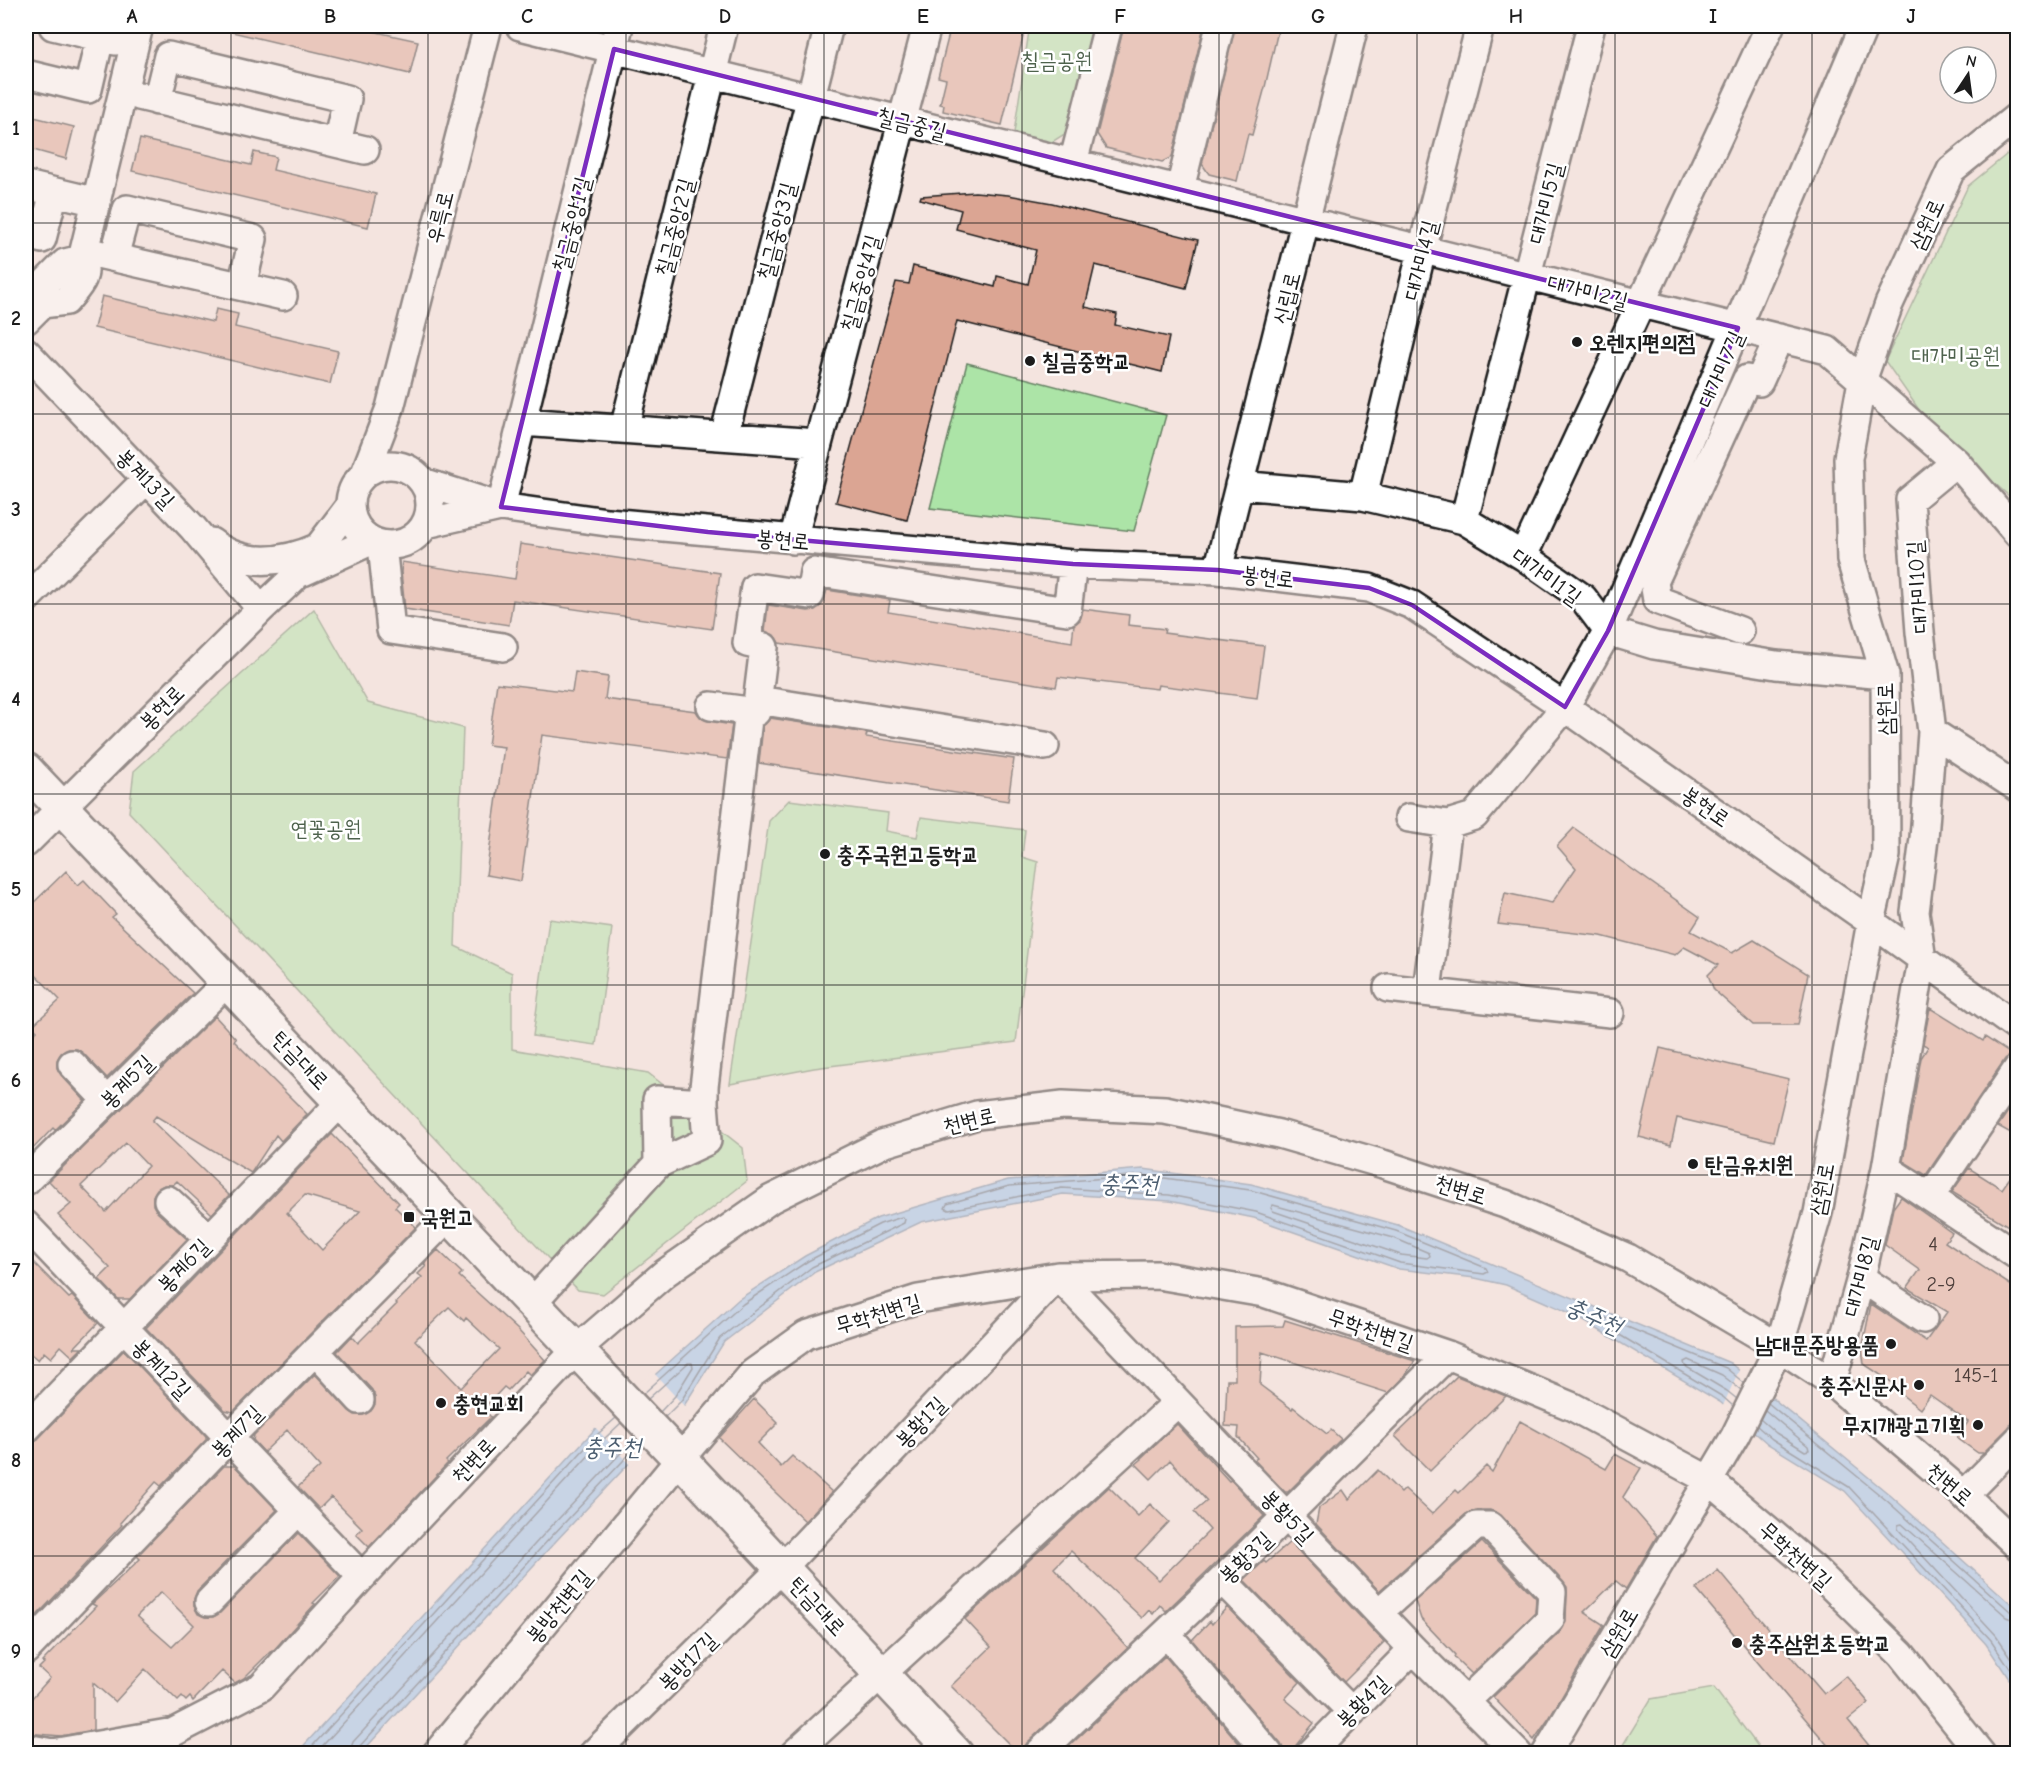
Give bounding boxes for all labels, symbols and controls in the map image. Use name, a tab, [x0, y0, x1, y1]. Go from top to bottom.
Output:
text: A	[126, 5, 138, 28]
text: B	[324, 5, 336, 28]
text: C	[521, 5, 533, 28]
text: D	[719, 5, 731, 28]
text: E	[917, 5, 929, 28]
text: F	[1114, 5, 1126, 28]
text: G	[1311, 5, 1325, 28]
text: H	[1509, 5, 1523, 28]
text: I	[1709, 5, 1717, 28]
text: J	[1906, 5, 1916, 28]
north arrow	[1938, 45, 1998, 105]
park label: 칠금공원	[1022, 48, 1092, 74]
text: N	[1964, 51, 1978, 71]
street label: 칠금중길	[874, 103, 950, 145]
text: 1	[12, 117, 20, 140]
street label: 대가미5길	[1523, 160, 1569, 247]
street label: 칠금중앙1길	[548, 174, 596, 275]
street label: 칠금중앙2길	[650, 175, 700, 279]
street label: 칠금중앙3길	[752, 179, 802, 283]
street label: 우륵로	[421, 188, 459, 246]
street label: 삼원로	[1904, 195, 1950, 254]
street label: 대가미4길	[1399, 217, 1444, 303]
street label: 칠금중앙4길	[836, 232, 886, 335]
street label: 신립로	[1268, 269, 1306, 327]
street label: 대가미2길	[1545, 269, 1631, 315]
text: 2	[11, 307, 21, 330]
street label: 대가미7길	[1693, 327, 1749, 412]
place label: 오렌지편의점	[1589, 330, 1696, 356]
marker: 오렌지편의점	[1570, 335, 1584, 349]
park label: 대가미공원	[1912, 343, 2000, 369]
place label: 칠금중학교	[1042, 349, 1131, 375]
marker: 칠금중학교	[1023, 354, 1037, 368]
street label: 봉계13길	[111, 443, 180, 514]
text: 3	[11, 498, 21, 521]
street label: 봉현로	[755, 525, 810, 555]
street label: 대가미10길	[1902, 539, 1934, 634]
street label: 대가미1길	[1507, 543, 1586, 611]
street label: 봉현로	[1240, 561, 1296, 593]
street label: 봉현로	[134, 680, 190, 736]
street label: 삼원로	[1873, 682, 1899, 736]
text: 4	[11, 688, 21, 711]
street label: 봉현로	[1676, 781, 1735, 833]
park label: 연꽃공원	[291, 816, 361, 842]
place label: 충주국원고등학교	[837, 842, 979, 868]
marker: 충주국원고등학교	[818, 847, 832, 861]
text: 5	[11, 878, 21, 901]
street label: 탄금대로	[266, 1026, 334, 1095]
street label: 봉계5길	[95, 1049, 159, 1114]
text: 6	[11, 1069, 21, 1092]
street label: 천변로	[940, 1102, 998, 1140]
place label: 탄금유치원	[1705, 1152, 1794, 1178]
marker: 탄금유치원	[1686, 1157, 1700, 1171]
street label: 삼원로	[1804, 1161, 1840, 1218]
water label: 충주천	[1100, 1169, 1161, 1199]
street label: 천변로	[1431, 1169, 1490, 1211]
place label: 국원고	[421, 1205, 474, 1231]
marker: 국원고	[402, 1210, 416, 1224]
street label: 봉계6길	[152, 1233, 216, 1298]
street label: 대가미8길	[1838, 1233, 1884, 1319]
house number: 4	[1928, 1233, 1938, 1256]
text: 7	[12, 1259, 21, 1282]
house number: 2-9	[1926, 1273, 1956, 1296]
street label: 무학천변길	[832, 1288, 925, 1339]
water label: 충주천	[1562, 1291, 1629, 1342]
street label: 무학천변길	[1325, 1303, 1417, 1357]
place label: 남대문주방용품	[1755, 1332, 1879, 1358]
street label: 봉계12길	[126, 1333, 196, 1404]
marker: 남대문주방용품	[1884, 1337, 1898, 1351]
house number: 145-1	[1954, 1364, 1998, 1387]
place label: 충주신문사	[1818, 1373, 1907, 1399]
marker: 충주신문사	[1912, 1378, 1926, 1392]
place label: 충현교회	[453, 1391, 524, 1417]
street label: 봉황1길	[890, 1391, 952, 1454]
marker: 충현교회	[434, 1396, 448, 1410]
street label: 봉계7길	[205, 1400, 268, 1464]
place label: 무지개광고기획	[1842, 1413, 1966, 1439]
marker: 무지개광고기획	[1971, 1418, 1985, 1432]
street label: 천변로	[446, 1432, 501, 1489]
water label: 충주천	[583, 1433, 644, 1461]
text: 8	[11, 1449, 21, 1472]
street label: 천변로	[1921, 1458, 1978, 1512]
street label: 봉황5길	[1255, 1484, 1319, 1549]
street label: 무학천변길	[1754, 1516, 1837, 1595]
street label: 봉황3길	[1214, 1526, 1278, 1589]
street label: 봉방천변길	[520, 1564, 597, 1649]
street label: 탄금대로	[784, 1572, 851, 1641]
street label: 삼원로	[1594, 1603, 1644, 1662]
street label: 봉방17길	[653, 1627, 723, 1696]
place label: 충주삼원초등학교	[1749, 1631, 1891, 1657]
marker: 충주삼원초등학교	[1730, 1636, 1744, 1650]
text: 9	[11, 1640, 21, 1663]
street label: 봉황4길	[1331, 1670, 1395, 1733]

